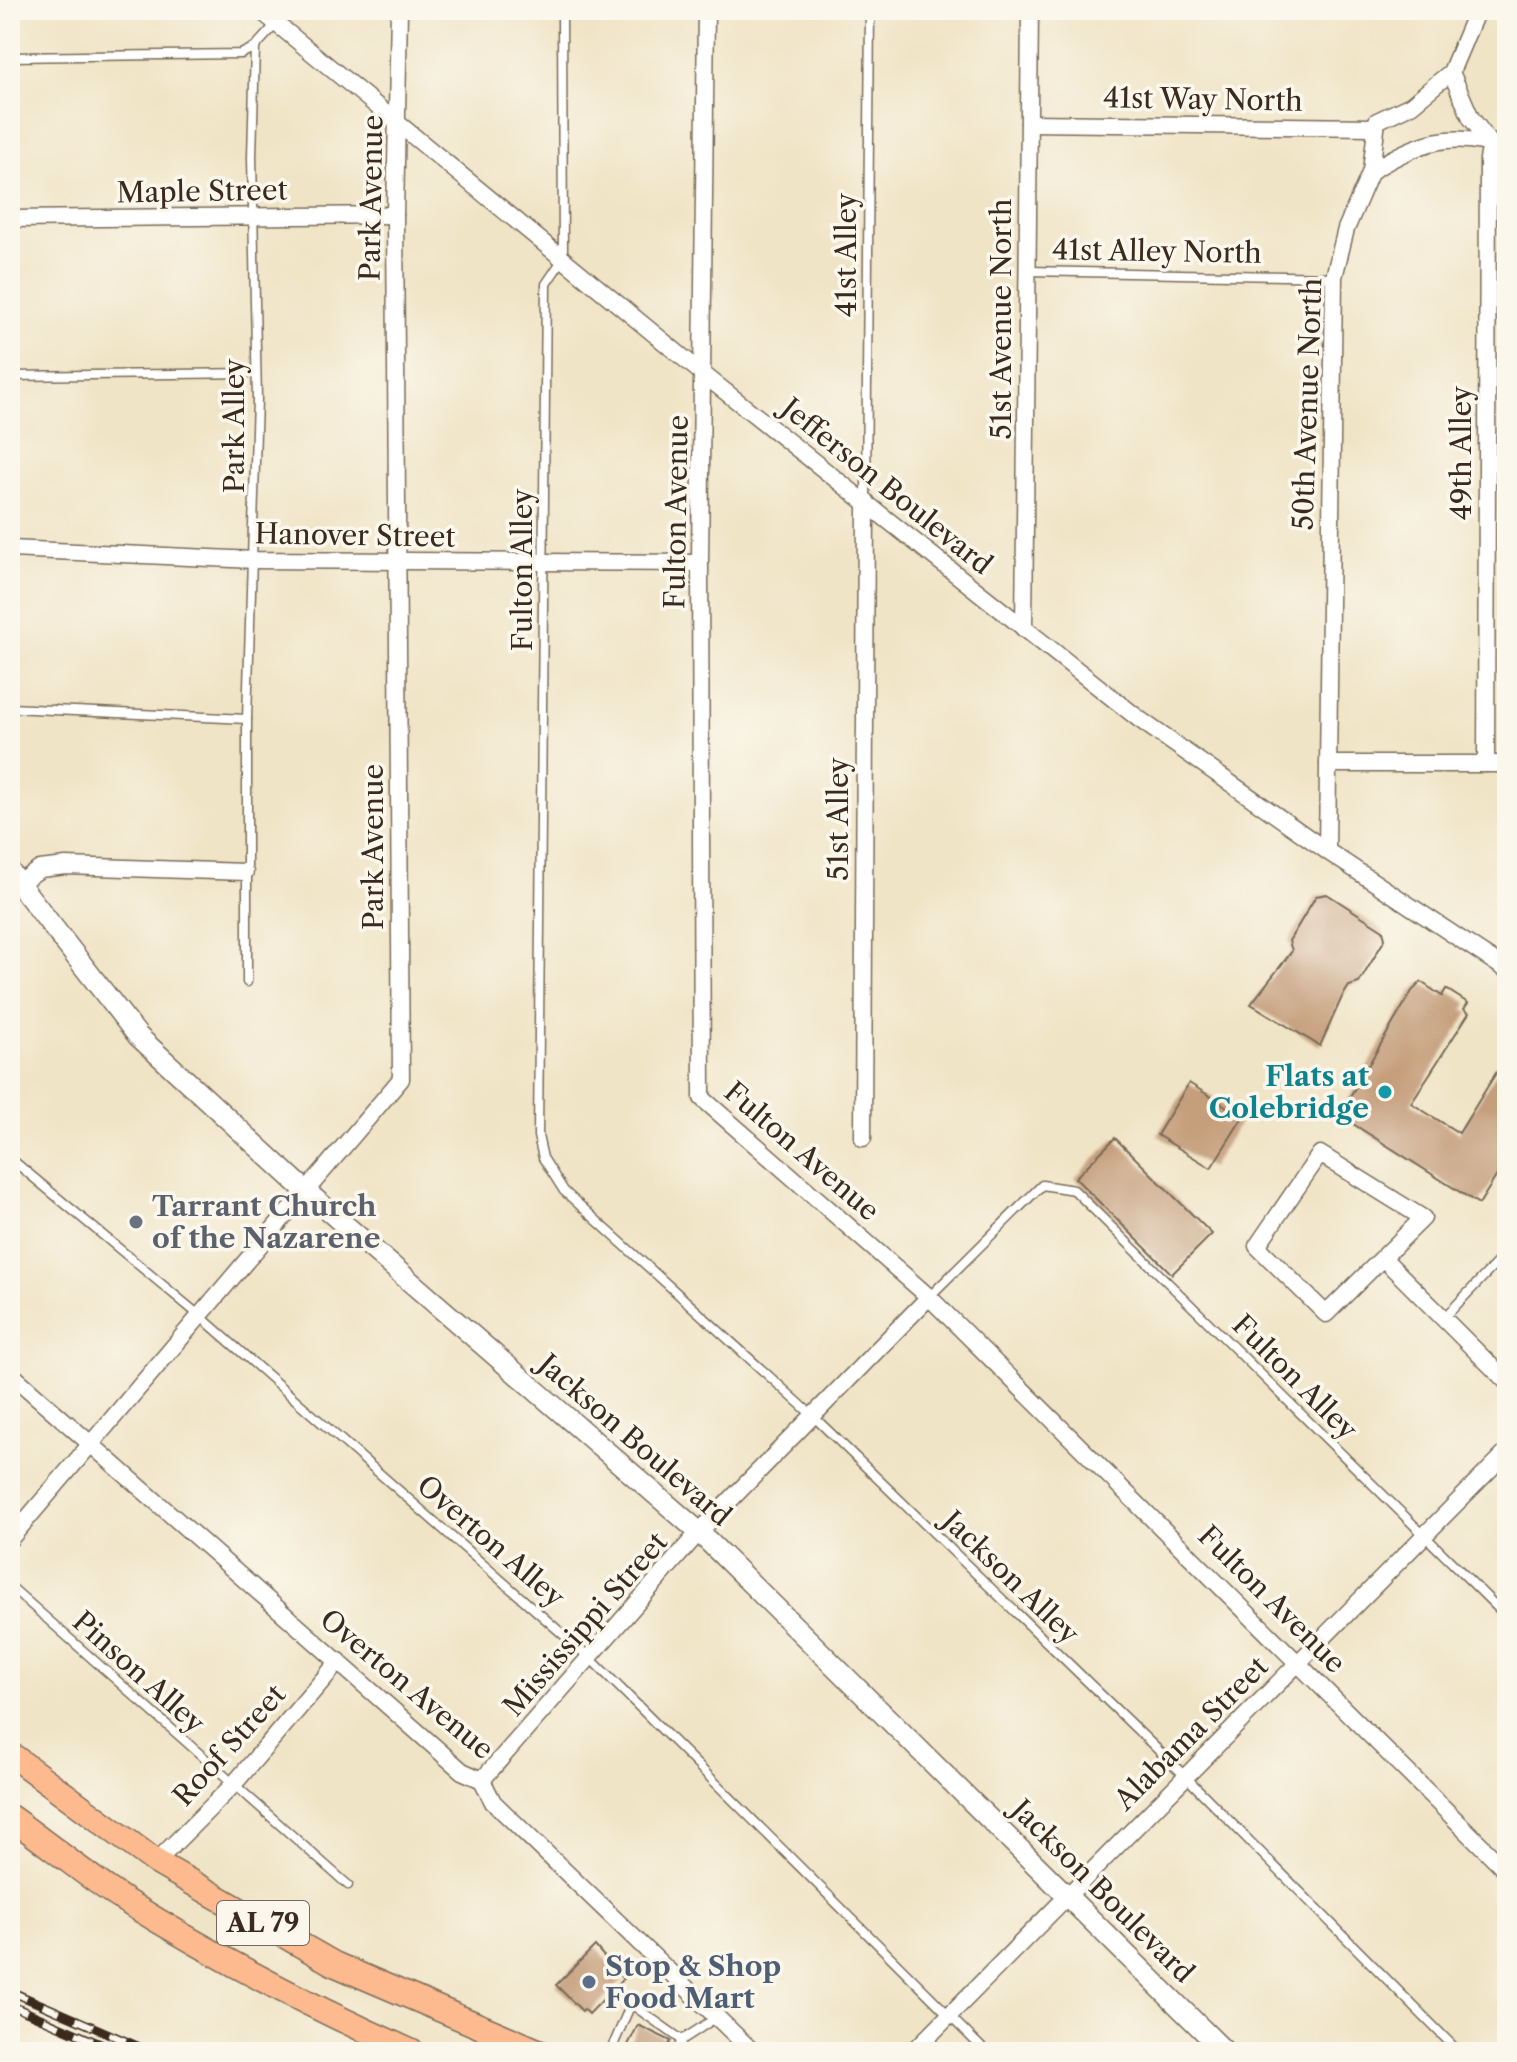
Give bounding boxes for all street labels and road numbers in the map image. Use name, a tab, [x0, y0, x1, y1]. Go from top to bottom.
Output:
street label: 41st Way North	[1103, 80, 1303, 118]
street label: Park Avenue	[353, 115, 389, 281]
street label: Maple Street	[116, 173, 288, 209]
street label: 41st Alley	[829, 192, 863, 317]
street label: 51st Avenue North	[984, 198, 1018, 440]
street label: 41st Alley North	[1052, 232, 1262, 270]
street label: 50th Avenue North	[1286, 277, 1328, 531]
street label: Park Alley	[217, 358, 251, 493]
street label: 49th Alley	[1444, 385, 1478, 520]
street label: Jefferson Boulevard	[772, 388, 999, 581]
street label: Fulton Avenue	[657, 415, 695, 609]
street label: Fulton Alley	[505, 488, 539, 651]
street label: Hanover Street	[254, 516, 456, 554]
street label: 51st Alley	[821, 757, 855, 881]
street label: Park Avenue	[356, 764, 390, 930]
street label: Fulton Avenue	[718, 1074, 886, 1228]
street label: Fulton Alley	[1225, 1307, 1365, 1447]
street label: Jackson Boulevard	[529, 1344, 738, 1533]
street label: Overton Alley	[410, 1468, 572, 1614]
street label: Jackson Alley	[933, 1501, 1087, 1651]
street label: Fulton Avenue	[1191, 1518, 1353, 1680]
street label: Mississippi Street	[496, 1525, 674, 1723]
street label: Overton Avenue	[314, 1602, 500, 1766]
street label: Pinson Alley	[66, 1604, 212, 1740]
street label: Alabama Street	[1107, 1649, 1275, 1817]
street label: Roof Street	[166, 1677, 292, 1813]
street label: Jackson Boulevard	[1002, 1790, 1201, 1989]
road number: AL 79	[217, 1901, 309, 1945]

